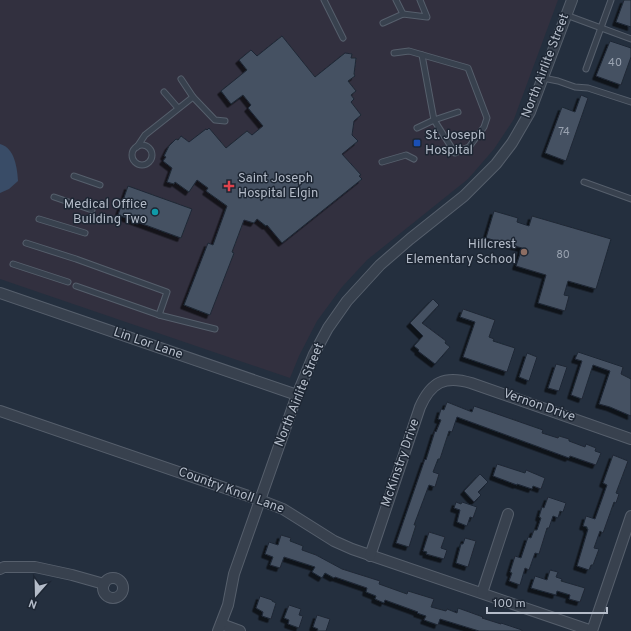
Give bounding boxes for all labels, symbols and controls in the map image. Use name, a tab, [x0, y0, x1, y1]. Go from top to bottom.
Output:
street label: North Airlite Street	[519, 11, 573, 121]
house number: 40	[608, 56, 622, 70]
house number: 74	[558, 125, 570, 139]
place label: St. Joseph Hospital	[425, 128, 485, 159]
marker: St. Joseph Hospital	[412, 138, 422, 148]
place label: Saint Joseph Hospital Elgin	[238, 171, 318, 202]
marker: Saint Joseph Hospital Elgin	[223, 180, 235, 192]
place label: Medical Office Building Two	[64, 197, 147, 228]
marker: Medical Office Building Two	[150, 207, 160, 217]
place label: Hillcrest Elementary School	[406, 237, 516, 268]
marker: Hillcrest Elementary School	[519, 247, 529, 257]
house number: 80	[556, 248, 570, 262]
street label: Lin Lor Lane	[111, 325, 185, 363]
street label: North Airlite Street	[272, 341, 328, 449]
street label: Vernon Drive	[501, 386, 577, 426]
street label: McKinstry Drive	[378, 417, 424, 509]
street label: Country Knoll Lane	[176, 464, 286, 518]
north arrow	[16, 575, 56, 615]
scale bar	[487, 589, 607, 615]
text: N	[27, 596, 39, 611]
text: 100 m	[493, 596, 526, 612]

